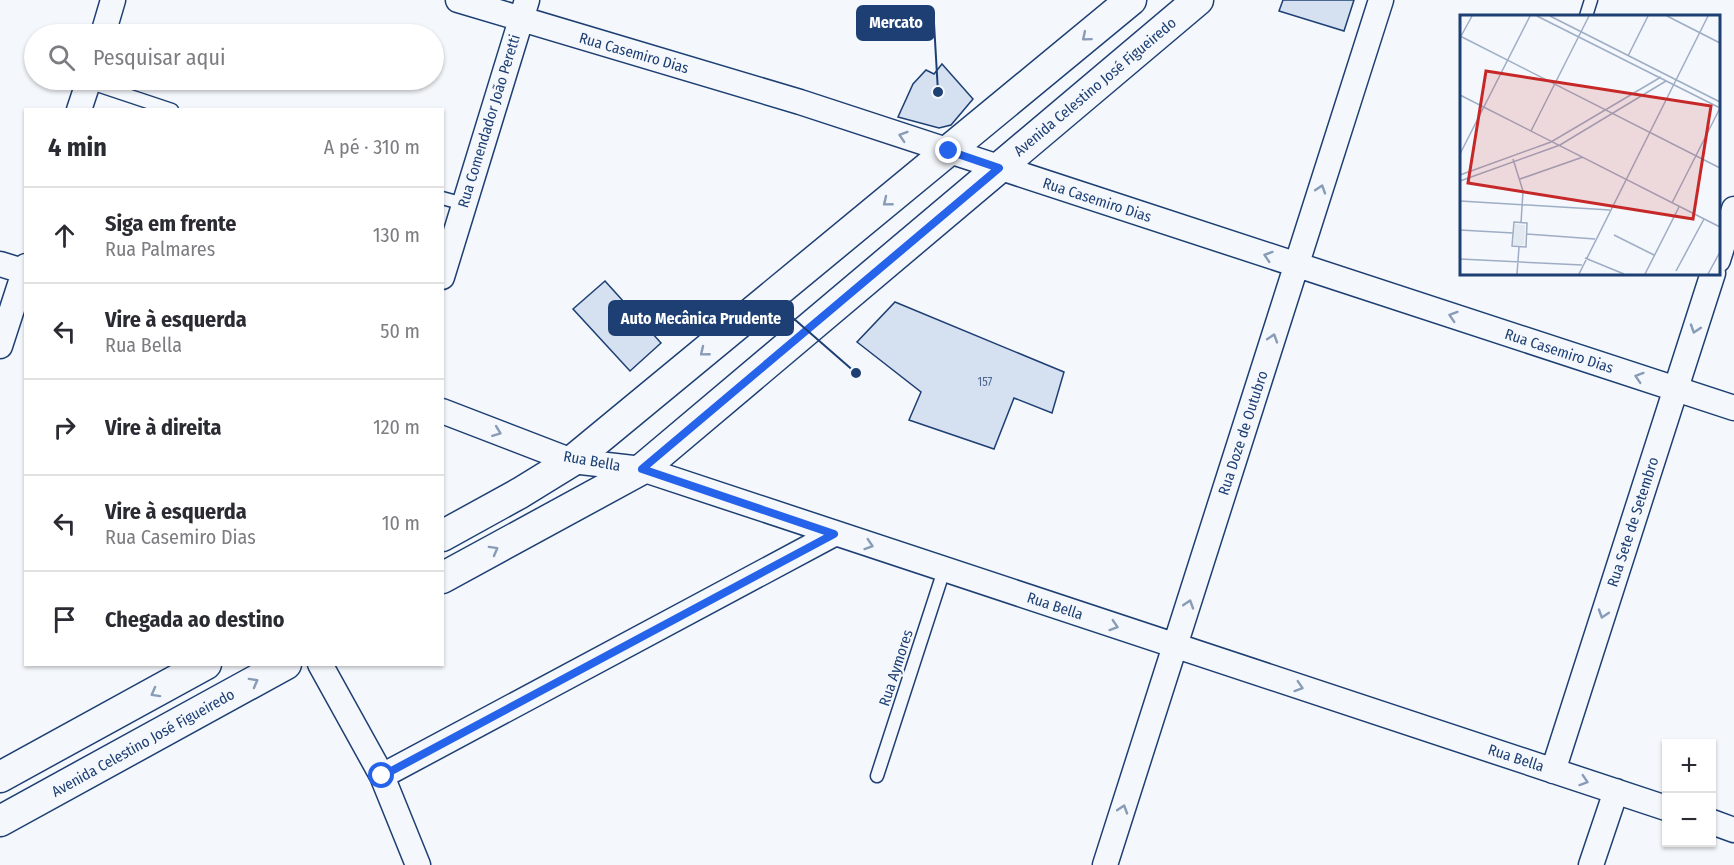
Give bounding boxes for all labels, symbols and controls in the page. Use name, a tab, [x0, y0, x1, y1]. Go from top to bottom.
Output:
callout: Mercato	[857, 6, 934, 40]
text: Mercato	[869, 13, 923, 32]
street label: Avenida Celestino José Figueiredo	[1010, 14, 1180, 160]
inset map	[1460, 15, 1719, 274]
search box	[24, 24, 444, 90]
street label: Rua Casemiro Dias	[577, 29, 691, 77]
one-way arrow	[1081, 30, 1092, 41]
street label: Rua Comendador João Peretti	[454, 32, 524, 210]
icon: search	[45, 41, 78, 74]
text: Pesquisar aqui	[93, 44, 225, 71]
one-way arrow	[898, 131, 909, 143]
text: 4 min	[48, 132, 107, 163]
text: A pé · 310 m	[324, 135, 420, 159]
route end	[935, 137, 961, 163]
street label: Rua Casemiro Dias	[1040, 174, 1154, 226]
one-way arrow	[1314, 184, 1326, 195]
one-way arrow	[883, 195, 894, 206]
text: Siga em frente	[105, 210, 236, 237]
icon: ahead	[48, 219, 81, 252]
text: 130 m	[373, 223, 420, 247]
text: Rua Palmares	[105, 237, 215, 261]
one-way arrow	[1263, 250, 1274, 263]
callout: Auto Mecânica Prudente	[609, 301, 793, 335]
text: Vire à esquerda	[105, 306, 247, 333]
text: Auto Mecânica Prudente	[620, 309, 781, 328]
one-way arrow	[1448, 311, 1459, 324]
icon: left	[48, 315, 81, 348]
text: 50 m	[380, 319, 420, 343]
one-way arrow	[1690, 323, 1703, 334]
street label: Rua Casemiro Dias	[1502, 325, 1616, 377]
text: Rua Bella	[105, 333, 182, 357]
one-way arrow	[1266, 333, 1279, 344]
one-way arrow	[700, 345, 711, 356]
street label: Rua Doze de Outubro	[1214, 368, 1272, 498]
one-way arrow	[1634, 372, 1644, 384]
house number: 157	[978, 375, 993, 389]
icon: right	[48, 411, 81, 444]
text: Vire à direita	[105, 414, 221, 441]
text: 120 m	[373, 415, 420, 439]
one-way arrow	[491, 425, 502, 437]
street label: Rua Bella	[562, 447, 622, 475]
street label: Rua Sete de Setembro	[1604, 455, 1663, 589]
text: Vire à esquerda	[105, 498, 247, 525]
icon: left	[48, 507, 81, 540]
text: 10 m	[382, 511, 420, 535]
text: Rua Casemiro Dias	[105, 525, 256, 549]
one-way arrow	[863, 538, 874, 550]
one-way arrow	[488, 546, 498, 557]
street label: Rua Bella	[1025, 589, 1085, 623]
one-way arrow	[1181, 599, 1194, 610]
icon: arrive	[48, 603, 81, 636]
text: Chegada ao destino	[105, 606, 285, 633]
one-way arrow	[1598, 608, 1611, 619]
one-way arrow	[1108, 619, 1119, 631]
street label: Rua Aymores	[875, 627, 917, 709]
one-way arrow	[248, 678, 258, 689]
one-way arrow	[1293, 680, 1304, 692]
street label: Avenida Celestino José Figueiredo	[48, 685, 238, 801]
one-way arrow	[151, 685, 161, 697]
map controls	[1662, 739, 1716, 847]
button: +	[1662, 739, 1716, 793]
street label: Rua Bella	[1486, 741, 1546, 775]
route start	[368, 762, 394, 788]
one-way arrow	[1578, 774, 1589, 786]
button: −	[1662, 793, 1716, 847]
one-way arrow	[1116, 804, 1128, 815]

